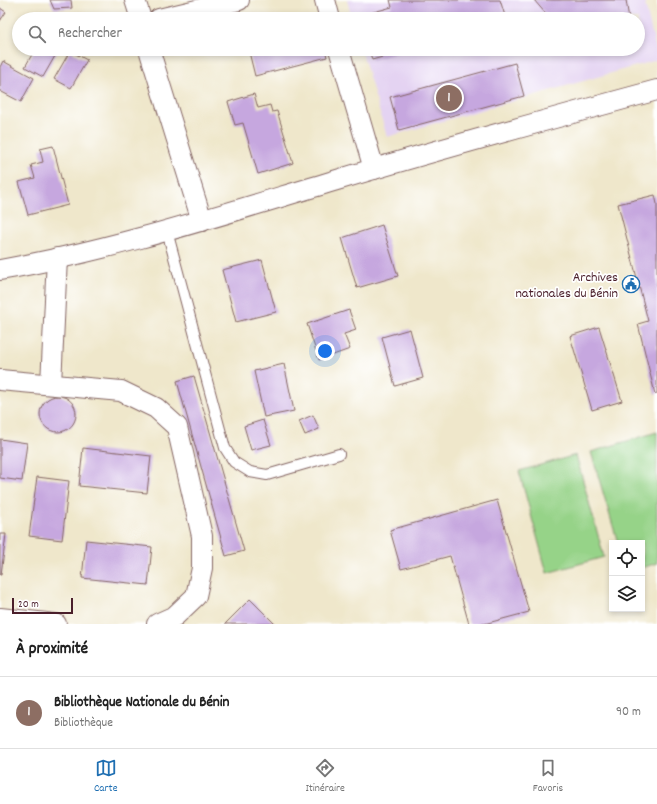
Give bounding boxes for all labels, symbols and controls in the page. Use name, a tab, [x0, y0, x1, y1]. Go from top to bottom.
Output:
search box	[12, 12, 645, 56]
icon: search	[26, 23, 48, 45]
text: Rechercher	[58, 23, 122, 45]
pin: 1	[436, 83, 462, 113]
place label: Archives nationales du Bénin	[515, 268, 618, 304]
public building icon: Archives nationales du Bénin	[621, 274, 641, 294]
your location	[315, 341, 335, 361]
map controls	[609, 540, 645, 612]
button: locate	[609, 540, 645, 576]
button: layers	[609, 576, 645, 612]
scale bar	[12, 596, 73, 615]
text: 20 m	[18, 597, 39, 613]
text: À proximité	[16, 638, 88, 662]
text: Bibliothèque Nationale du Bénin	[54, 692, 229, 714]
text: 1	[28, 703, 30, 722]
text: 90 m	[616, 703, 641, 722]
text: Bibliothèque	[54, 714, 113, 733]
tab: Carte	[94, 757, 118, 797]
tab: Itinéraire	[305, 757, 345, 797]
tab: Favoris	[533, 757, 563, 797]

